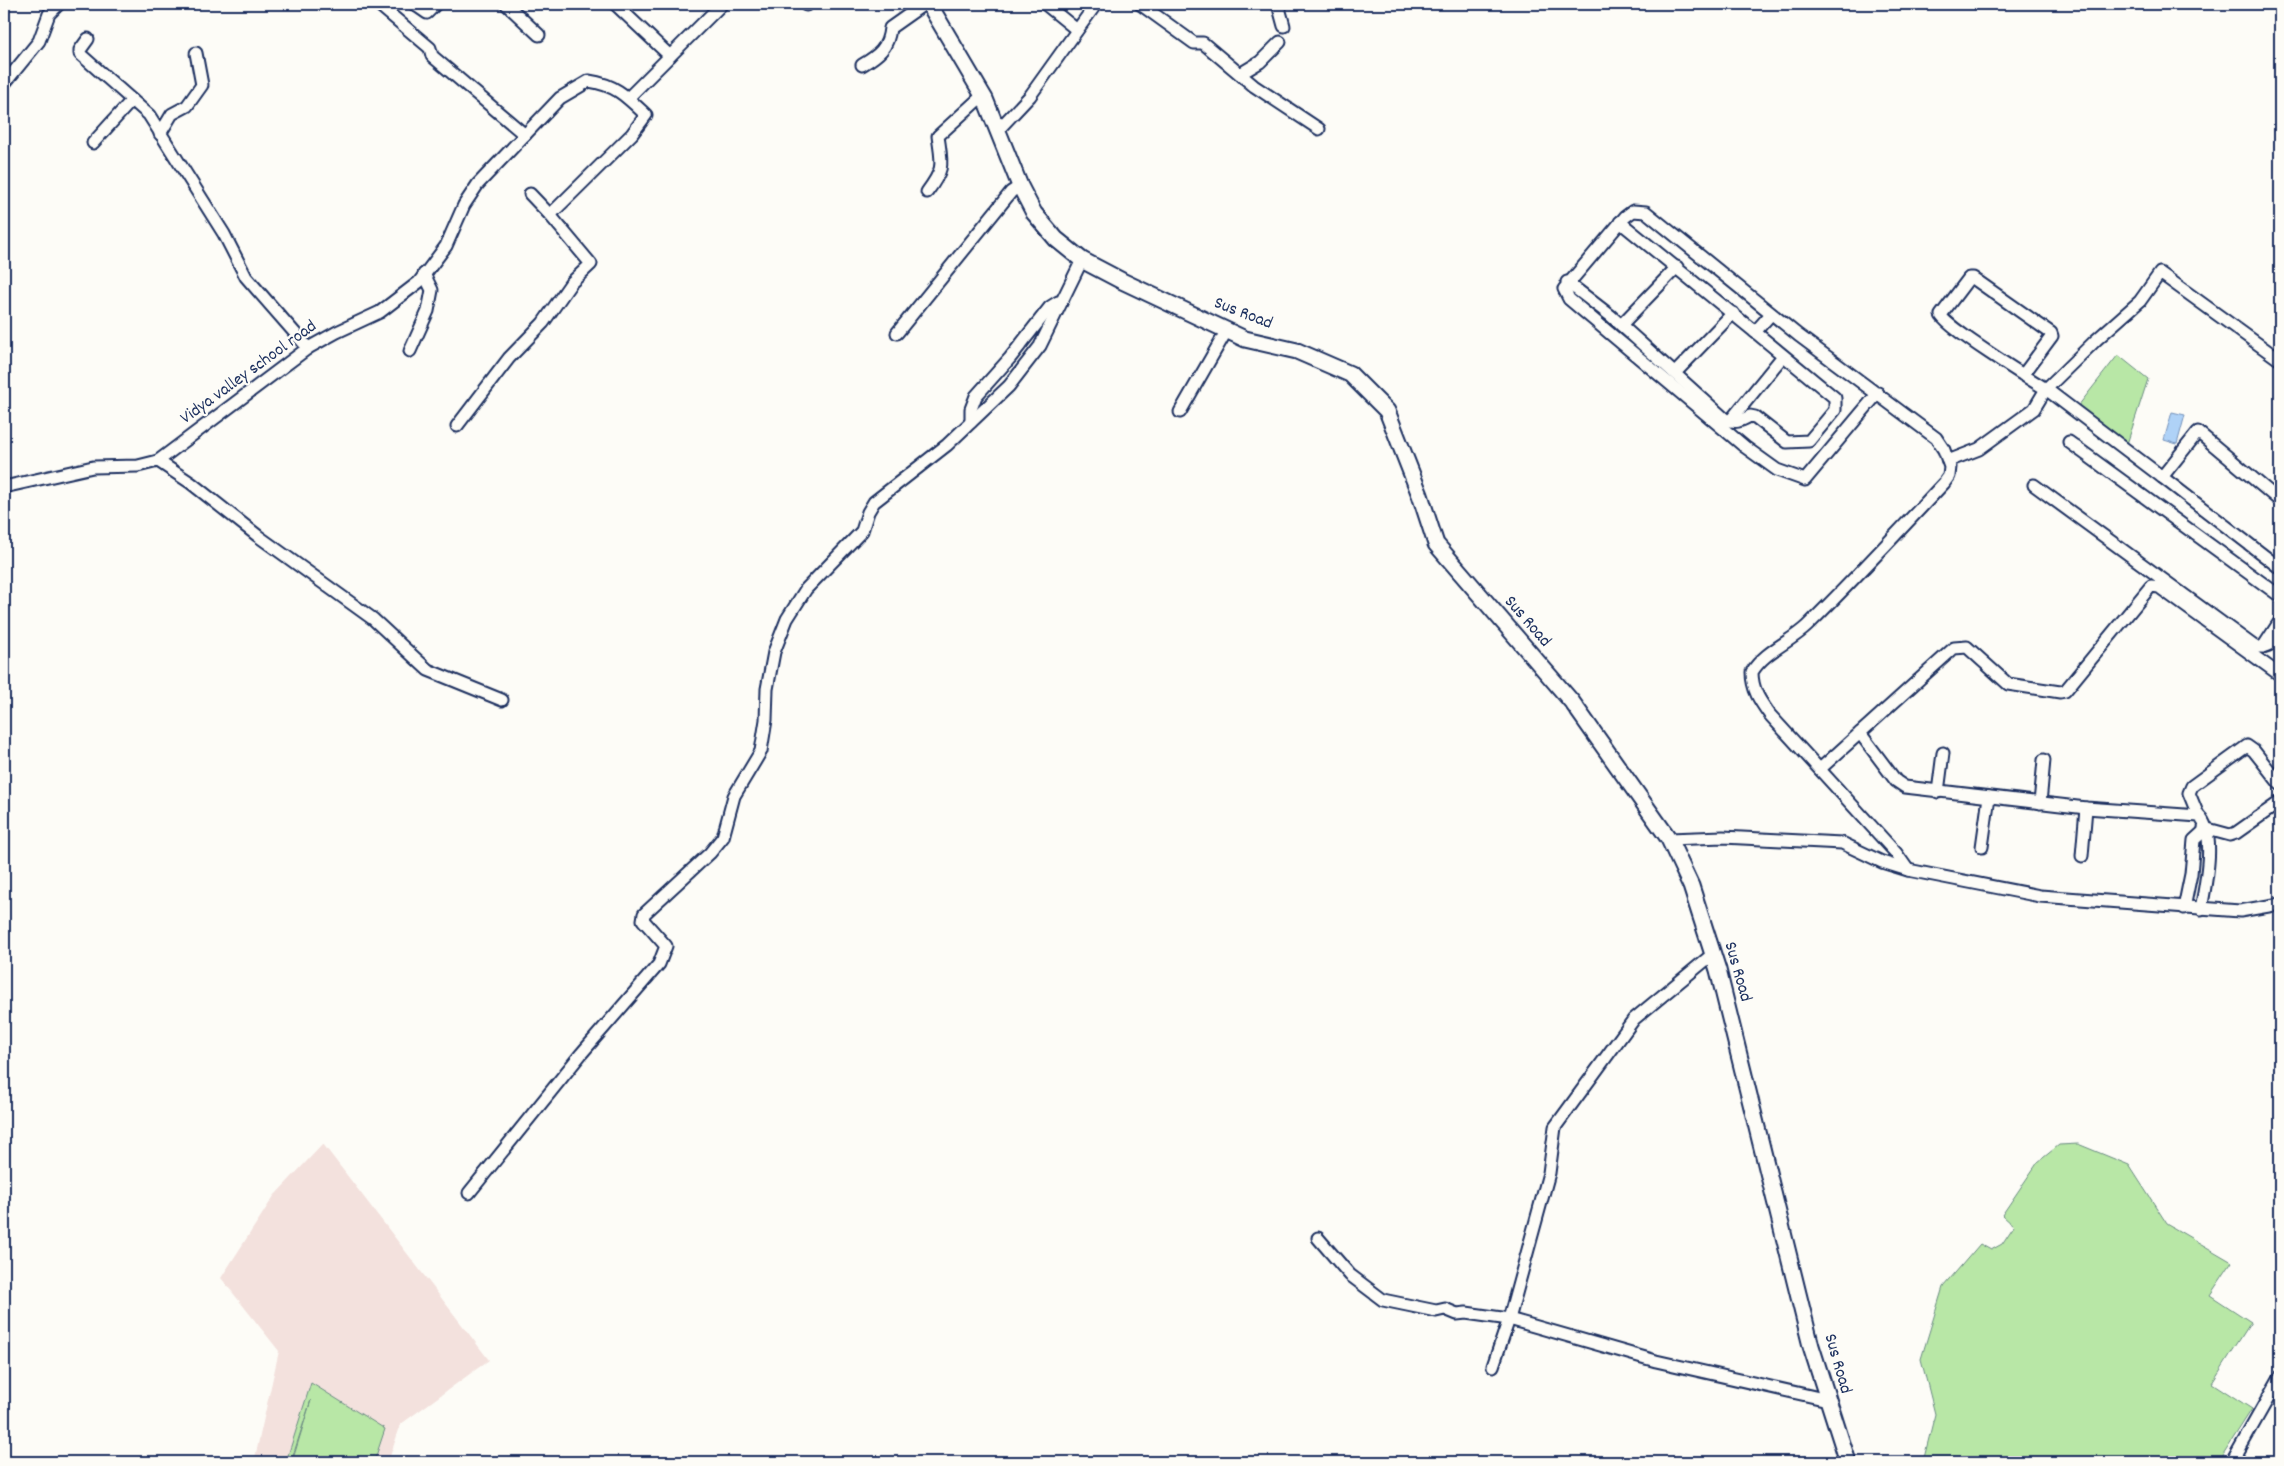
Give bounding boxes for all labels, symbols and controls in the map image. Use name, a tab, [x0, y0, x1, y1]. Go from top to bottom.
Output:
street label: Sus Road	[1210, 291, 1276, 337]
street label: Vidya valley school road	[176, 315, 322, 431]
street label: Sus Road	[1498, 591, 1556, 653]
street label: Sus Road	[1717, 939, 1757, 1005]
street label: Sus Road	[1817, 1331, 1857, 1397]

